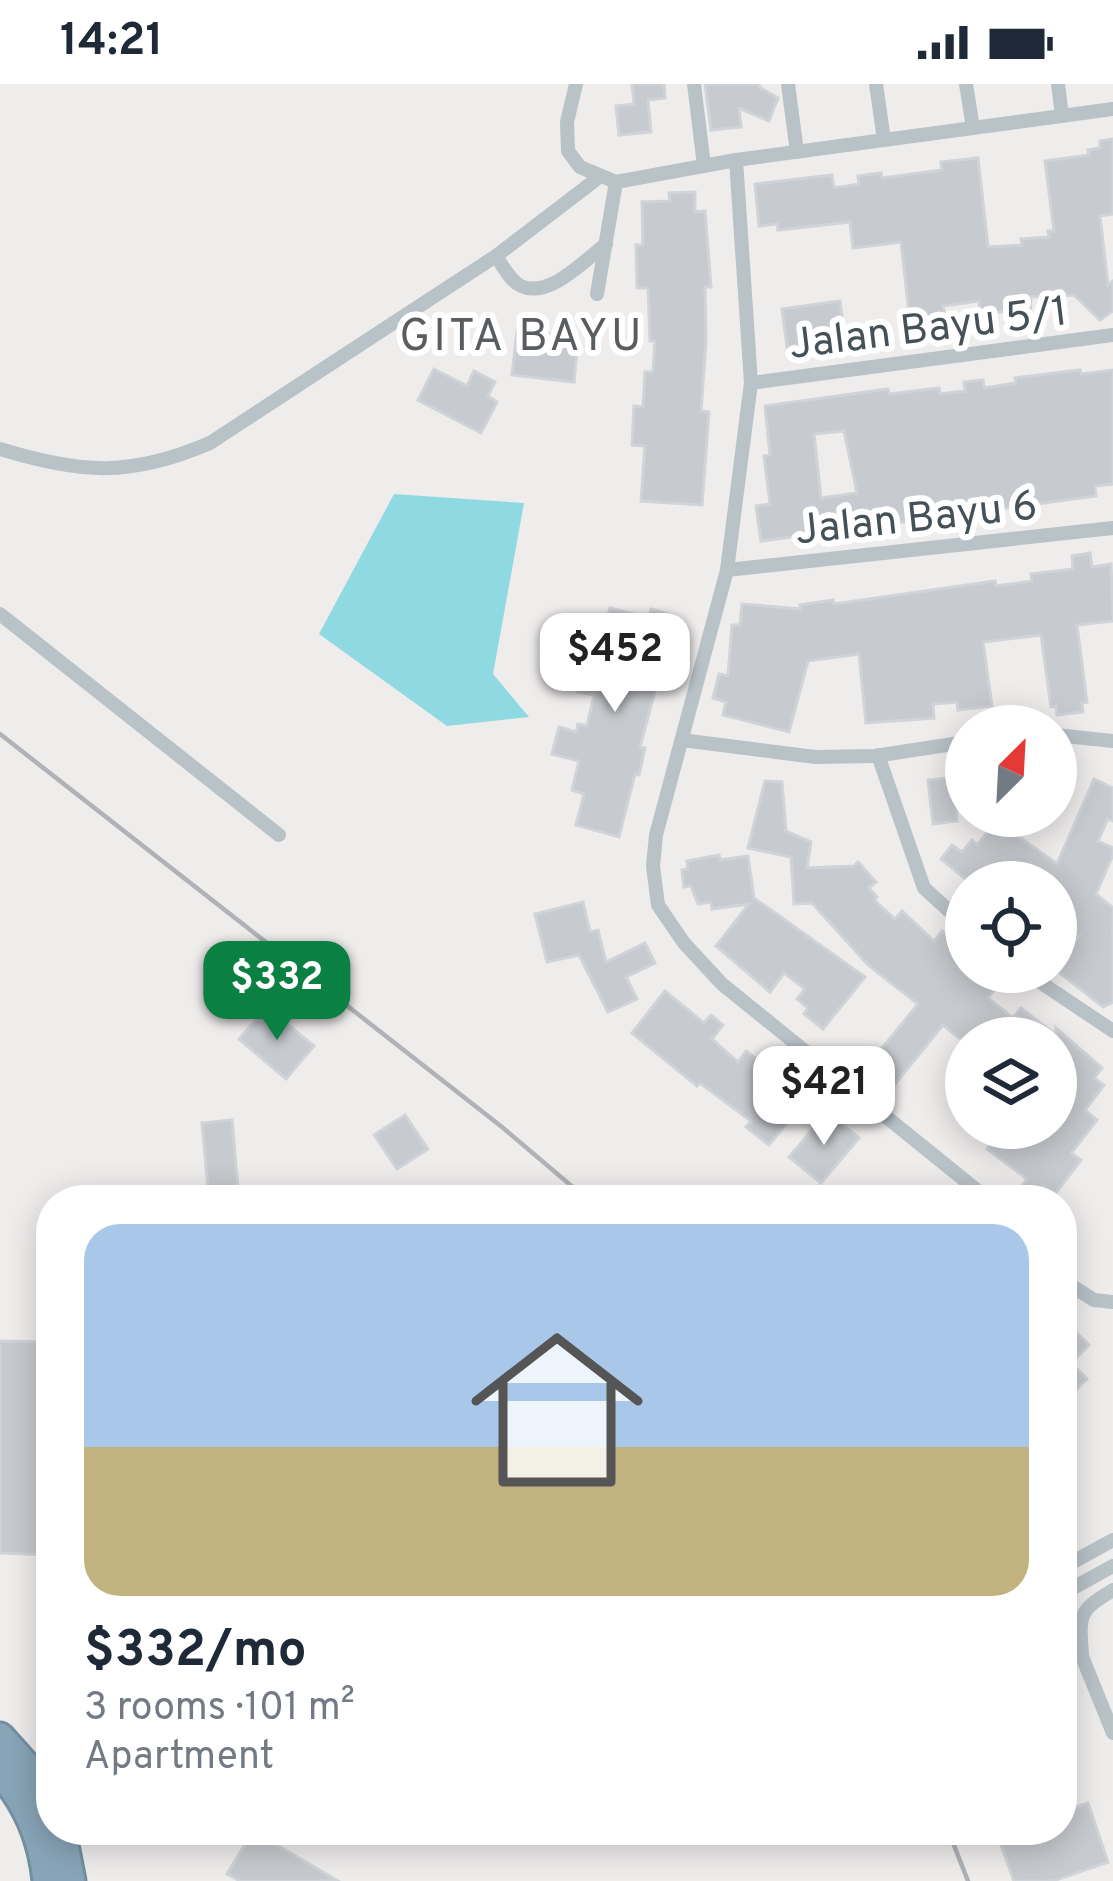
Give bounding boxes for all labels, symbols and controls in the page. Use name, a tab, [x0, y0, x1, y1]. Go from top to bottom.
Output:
text: 14:21	[60, 14, 163, 71]
street label: Jalan Bayu 5/1	[786, 287, 1071, 374]
district label: GITA BAYU	[399, 310, 645, 367]
street label: Jalan Bayu 6	[793, 481, 1040, 560]
pin: $452	[544, 613, 686, 715]
text: $452	[567, 627, 663, 676]
north arrow	[945, 705, 1077, 837]
map controls	[945, 705, 1077, 1149]
button: locate	[945, 861, 1077, 993]
pin: $332	[206, 941, 348, 1043]
text: $332	[230, 955, 324, 1004]
button: layers	[945, 1017, 1077, 1149]
pin: $421	[753, 1046, 895, 1148]
text: $421	[780, 1060, 868, 1109]
icon: home	[449, 1302, 665, 1518]
text: $332/mo	[84, 1620, 307, 1685]
text: 3 rooms · 101 m²	[84, 1685, 355, 1734]
text: Apartment	[84, 1734, 274, 1783]

